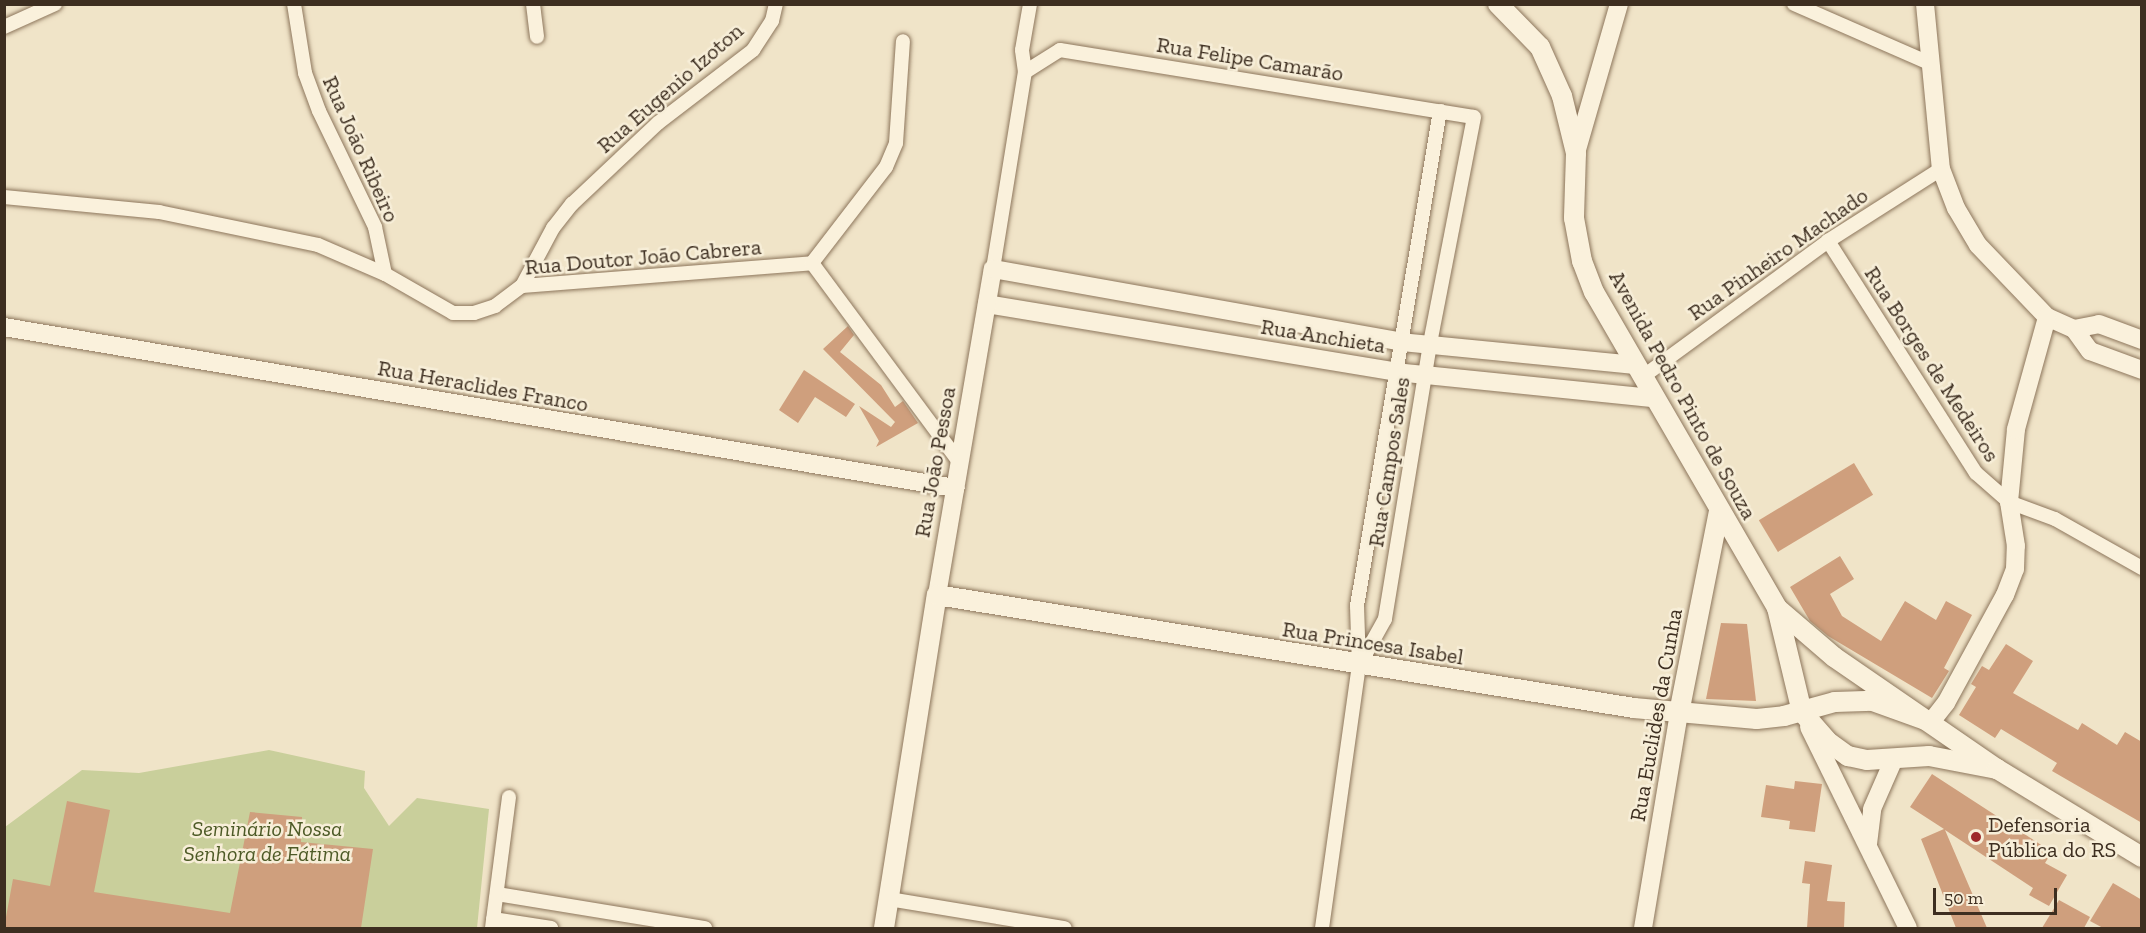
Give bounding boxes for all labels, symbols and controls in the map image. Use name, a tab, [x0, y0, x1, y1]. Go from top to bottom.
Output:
street label: Rua Eugenio Izoton	[592, 17, 748, 159]
street label: Rua Felipe Camarão	[1155, 31, 1345, 87]
street label: Rua João Ribeiro	[317, 72, 405, 226]
street label: Rua Pinheiro Machado	[1683, 182, 1873, 326]
street label: Rua Doutor João Cabrera	[523, 233, 763, 281]
street label: Rua Borges de Medeiros	[1859, 261, 2005, 467]
street label: Avenida Pedro Pinto de Souza	[1603, 266, 1763, 524]
street label: Rua Anchieta	[1259, 313, 1387, 359]
street label: Rua Heraclides Franco	[376, 354, 590, 418]
street label: Rua Campos Sales	[1363, 375, 1415, 549]
street label: Rua João Pessoa	[909, 384, 961, 540]
street label: Rua Euclides da Cunha	[1624, 606, 1688, 824]
street label: Rua Princesa Isabel	[1281, 616, 1465, 670]
place label: Defensoria Pública do RS	[1988, 811, 2116, 862]
park label: Seminário Nossa Senhora de Fátima	[183, 815, 351, 866]
marker: Defensoria Pública do RS	[1969, 830, 1983, 844]
scale bar	[1936, 876, 2060, 914]
text: 50 m	[1944, 887, 1983, 909]

